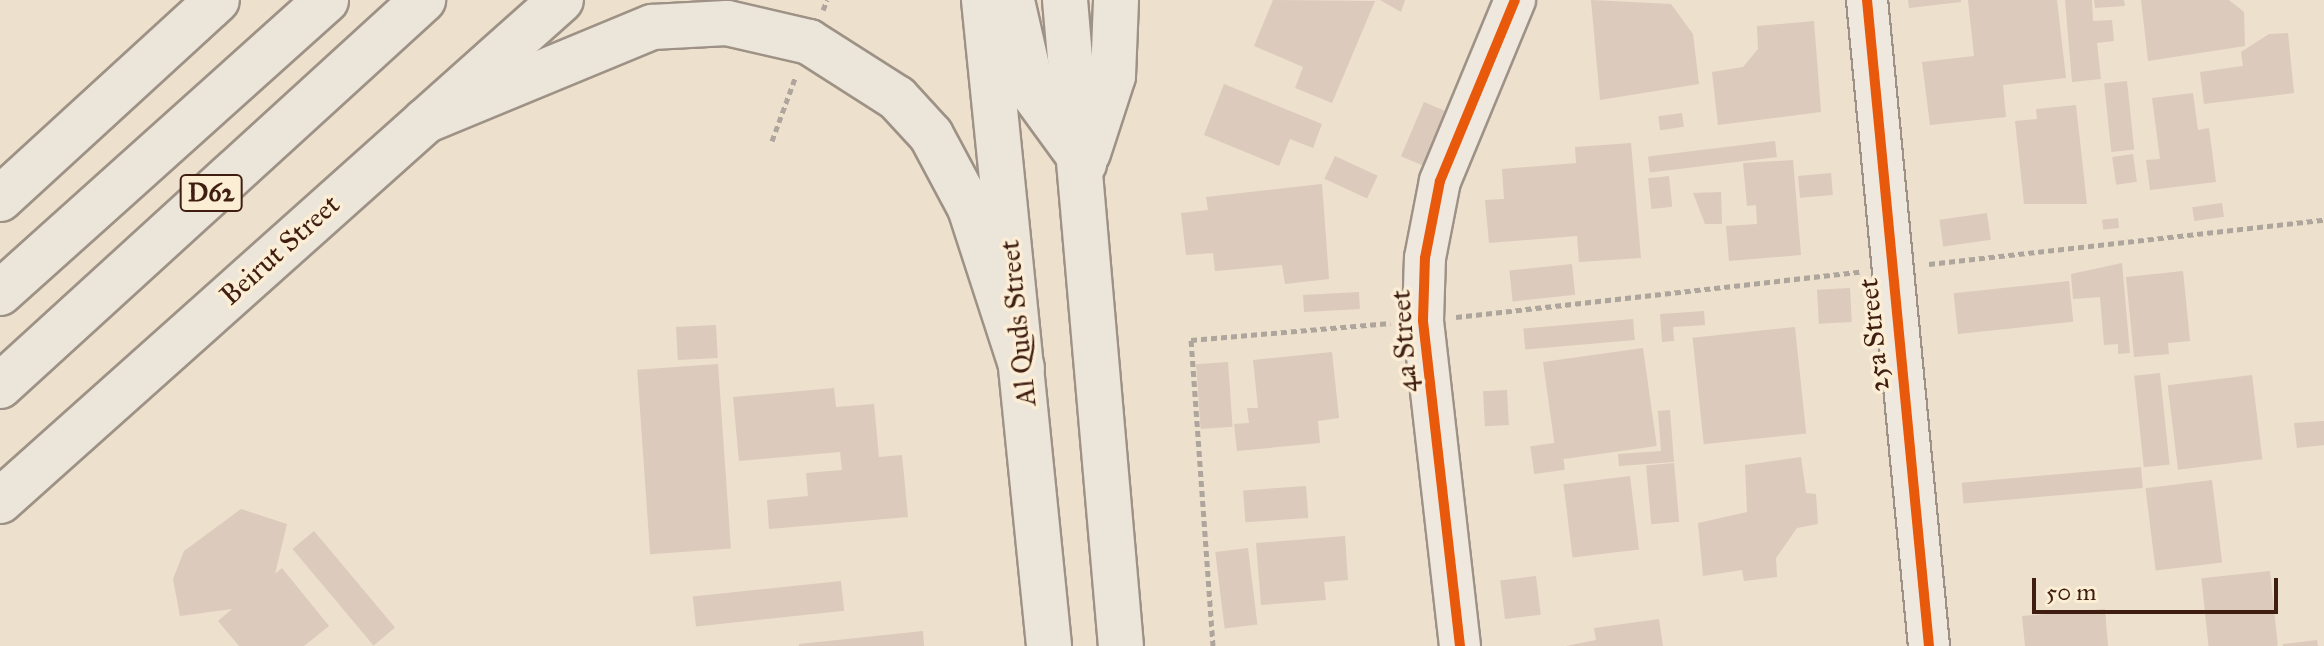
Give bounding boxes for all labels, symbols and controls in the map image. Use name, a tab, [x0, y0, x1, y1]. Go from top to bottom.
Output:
road number: D62	[179, 171, 243, 215]
street label: Beirut Street	[213, 188, 347, 312]
street label: Al Quds Street	[993, 238, 1043, 408]
street label: 25a Street	[1851, 277, 1897, 393]
street label: 4a Street	[1384, 288, 1424, 394]
scale bar	[2036, 562, 2282, 612]
text: 50 m	[2046, 577, 2096, 607]

